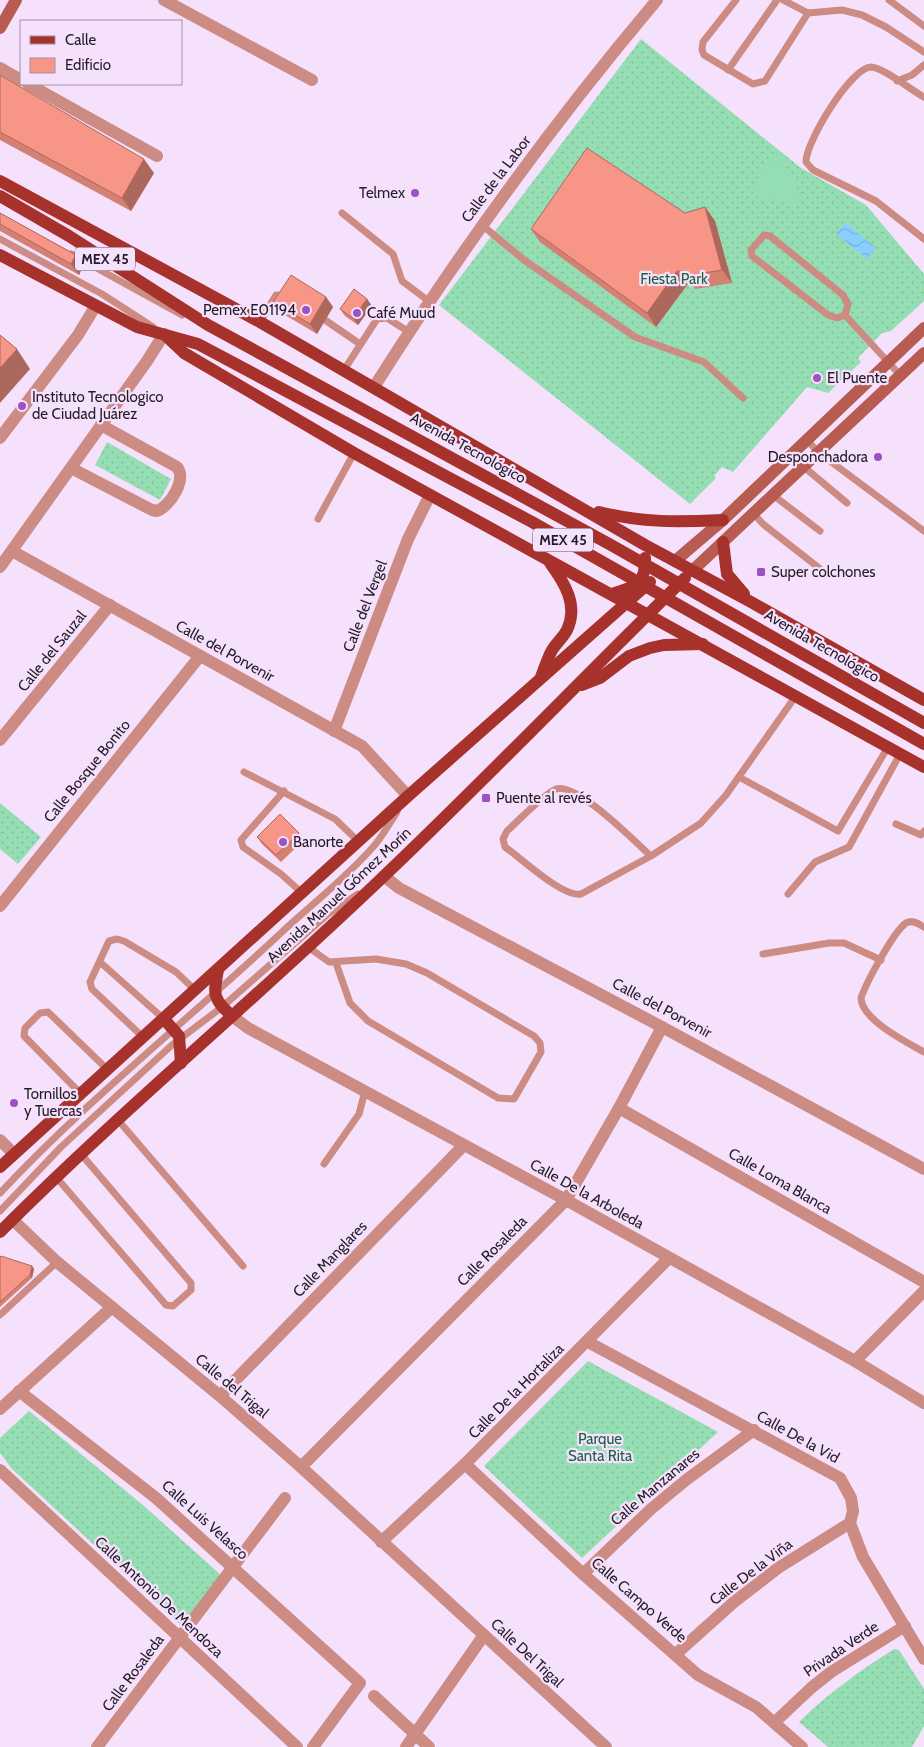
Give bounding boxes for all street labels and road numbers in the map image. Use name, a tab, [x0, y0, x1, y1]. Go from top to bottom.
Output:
street label: Calle de la Labor	[458, 132, 535, 226]
road number: MEX 45	[75, 248, 135, 270]
street label: Avenida Tecnológico	[407, 409, 529, 487]
road number: MEX 45	[533, 528, 593, 552]
street label: Calle del Vergel	[339, 557, 391, 654]
street label: Calle del Sauzal	[14, 606, 90, 695]
street label: Avenida Tecnológico	[761, 606, 883, 686]
street label: Calle del Porvenir	[173, 616, 278, 686]
street label: Calle Bosque Bonito	[40, 716, 134, 826]
street label: Avenida Manuel Gómez Morín	[263, 824, 415, 966]
street label: Calle del Porvenir	[609, 974, 715, 1042]
street label: Calle Loma Blanca	[725, 1144, 835, 1218]
street label: Calle De la Arboleda	[527, 1155, 648, 1233]
street label: Calle Rosaleda	[453, 1212, 531, 1290]
street label: Calle Manglares	[289, 1217, 371, 1301]
street label: Calle De la Hortaliza	[465, 1339, 568, 1442]
street label: Calle del Trigal	[192, 1350, 273, 1422]
street label: Calle De la Vid	[753, 1407, 843, 1467]
street label: Calle Manzanares	[607, 1445, 703, 1529]
street label: Calle Luis Velasco	[158, 1476, 252, 1564]
street label: Calle Antonio De Mendoza	[91, 1533, 228, 1662]
street label: Calle De la Viña	[706, 1535, 797, 1609]
street label: Calle Campo Verde	[588, 1554, 691, 1647]
street label: Calle Del Trigal	[487, 1615, 567, 1692]
street label: Privada Verde	[800, 1617, 882, 1681]
street label: Calle Rosaleda	[98, 1630, 168, 1715]

